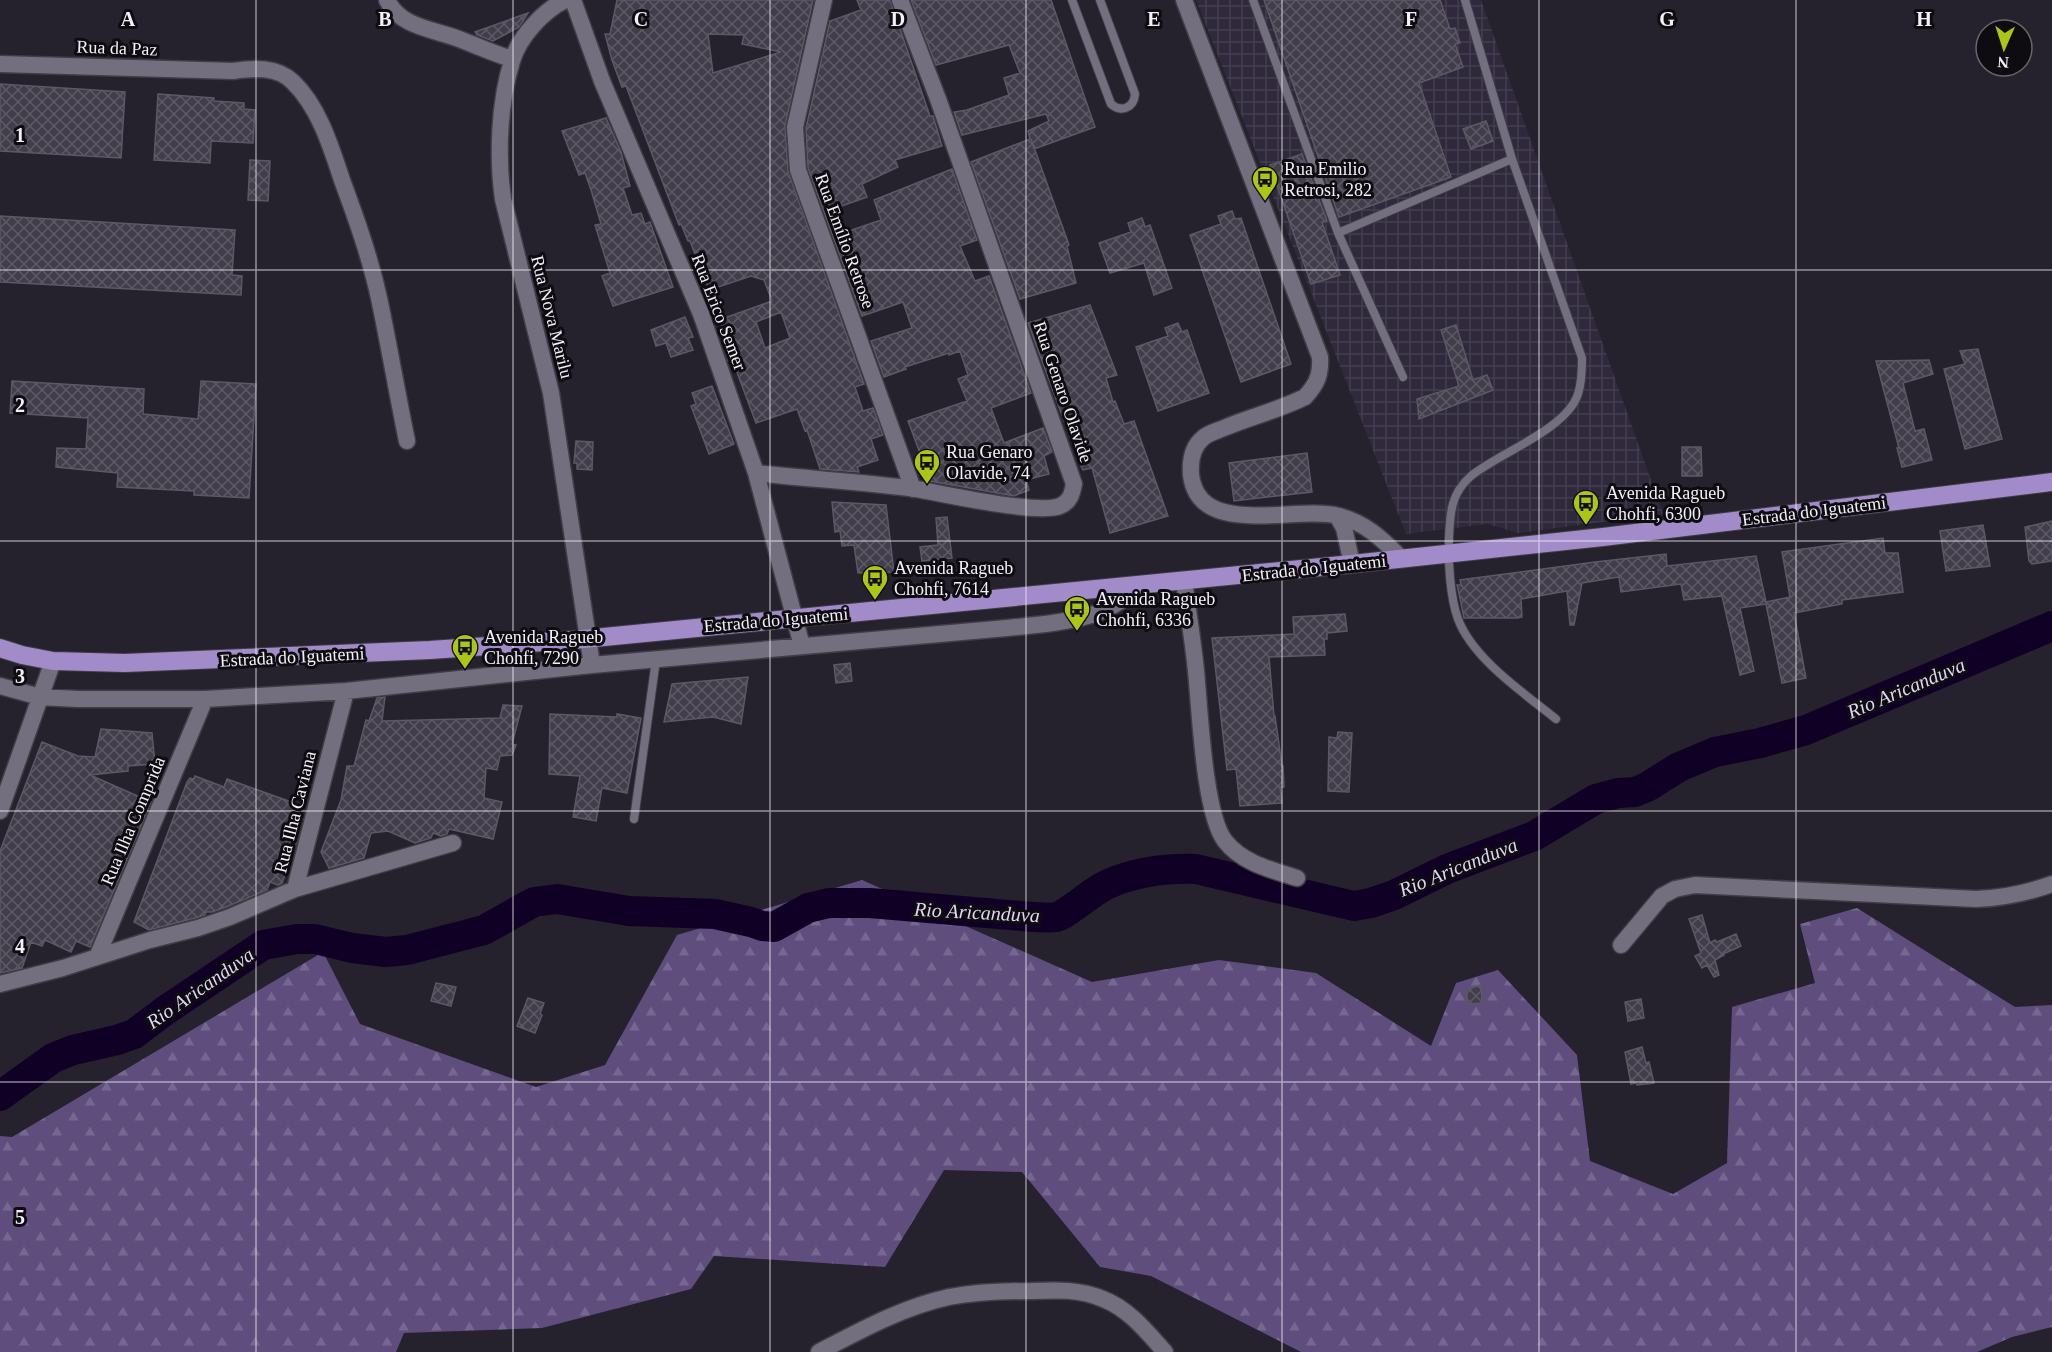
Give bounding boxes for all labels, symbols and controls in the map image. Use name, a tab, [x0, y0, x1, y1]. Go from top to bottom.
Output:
text: A	[121, 8, 136, 30]
text: B	[378, 8, 392, 30]
text: C	[634, 8, 648, 30]
text: D	[891, 8, 905, 30]
text: E	[1147, 8, 1161, 30]
text: F	[1405, 8, 1417, 30]
text: G	[1659, 8, 1675, 30]
text: H	[1916, 8, 1932, 30]
north arrow	[1974, 18, 2034, 78]
street label: Rua da Paz	[76, 37, 158, 59]
text: N	[1997, 54, 2009, 71]
text: 1	[15, 124, 25, 146]
place label: Rua Emilio Retrosi, 282	[1284, 159, 1372, 200]
bus stop icon: Rua Emilio Retrosi, 282	[1250, 164, 1280, 202]
street label: Rua Emílio Retrose	[811, 171, 879, 311]
street label: Rua Erico Semer	[688, 251, 750, 373]
street label: Rua Nova Marilu	[527, 253, 577, 381]
street label: Rua Genaro Olavide	[1029, 319, 1097, 465]
text: 2	[15, 394, 25, 416]
place label: Rua Genaro Olavide, 74	[946, 442, 1032, 483]
bus stop icon: Rua Genaro Olavide, 74	[912, 447, 942, 485]
place label: Avenida Ragueb Chohfi, 6300	[1606, 483, 1725, 524]
bus stop icon: Avenida Ragueb Chohfi, 6300	[1571, 488, 1601, 526]
street label: Estrada do Iguatemi	[1741, 492, 1887, 530]
street label: Estrada do Iguatemi	[1241, 550, 1387, 586]
place label: Avenida Ragueb Chohfi, 7614	[894, 558, 1013, 599]
bus stop icon: Avenida Ragueb Chohfi, 7614	[860, 563, 890, 601]
place label: Avenida Ragueb Chohfi, 6336	[1096, 589, 1215, 630]
bus stop icon: Avenida Ragueb Chohfi, 6336	[1062, 594, 1092, 632]
street label: Estrada do Iguatemi	[703, 604, 849, 636]
place label: Avenida Ragueb Chohfi, 7290	[484, 627, 603, 668]
bus stop icon: Avenida Ragueb Chohfi, 7290	[450, 632, 480, 670]
street label: Estrada do Iguatemi	[219, 643, 365, 671]
water label: Rio Aricanduva	[1843, 653, 1968, 723]
text: 3	[15, 665, 25, 687]
street label: Rua Ilha Caviana	[270, 749, 320, 875]
street label: Rua Ilha Comprida	[97, 754, 169, 888]
water label: Rio Aricanduva	[1395, 833, 1520, 901]
water label: Rio Aricanduva	[913, 898, 1040, 926]
text: 4	[15, 935, 25, 957]
water label: Rio Aricanduva	[141, 943, 258, 1034]
text: 5	[15, 1206, 25, 1228]

